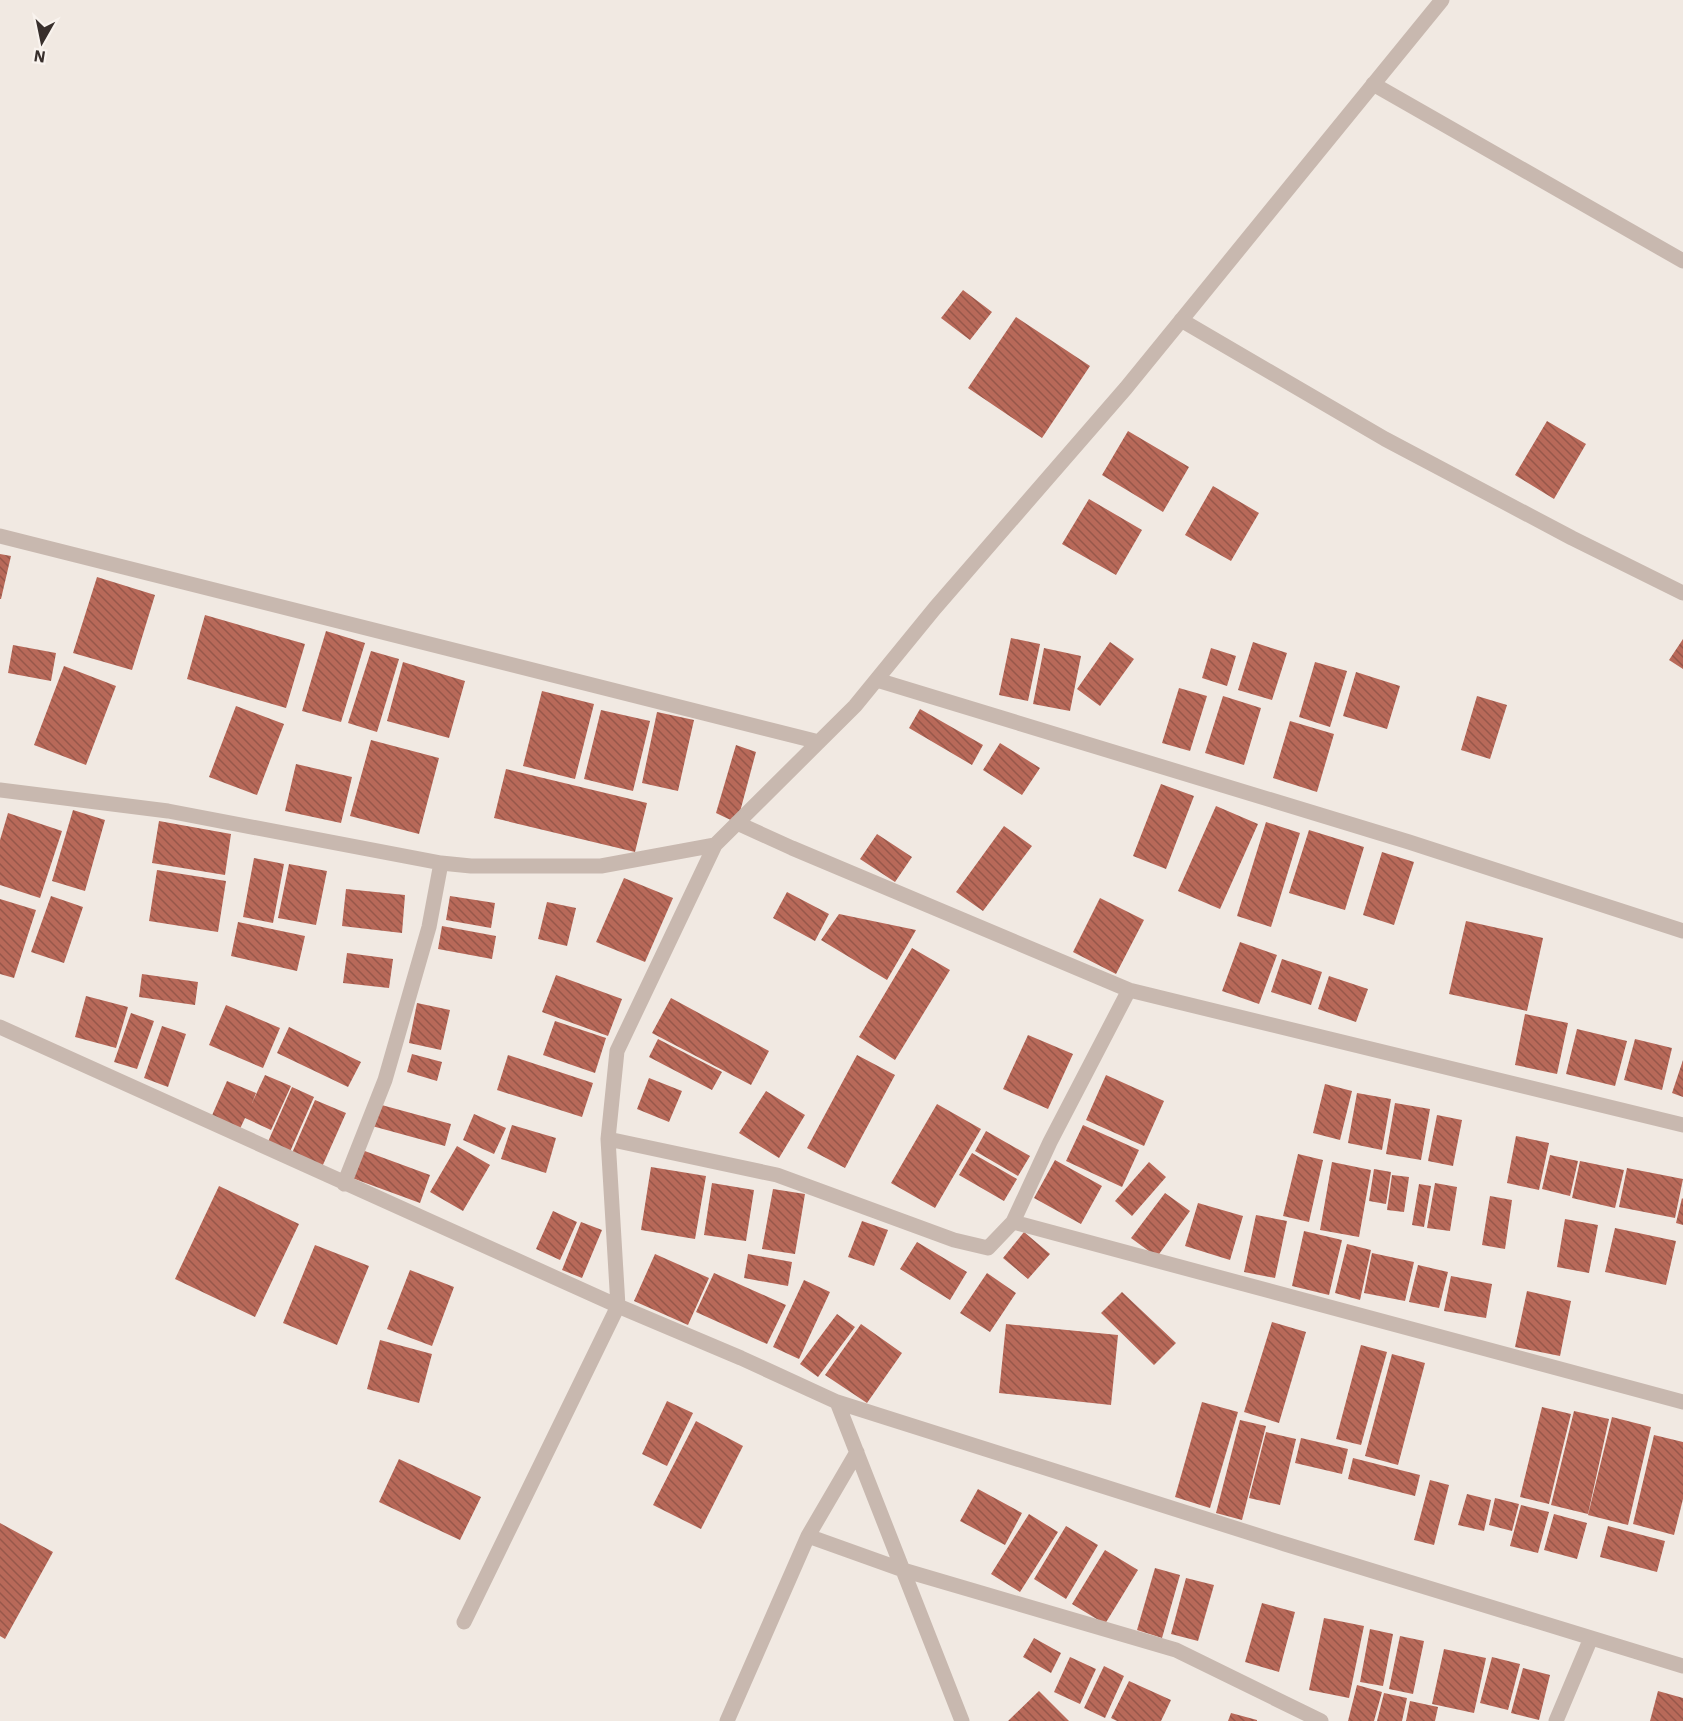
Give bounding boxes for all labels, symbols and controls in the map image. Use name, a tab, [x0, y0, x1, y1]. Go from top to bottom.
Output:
north arrow	[12, 12, 72, 72]
text: N	[32, 46, 47, 68]

